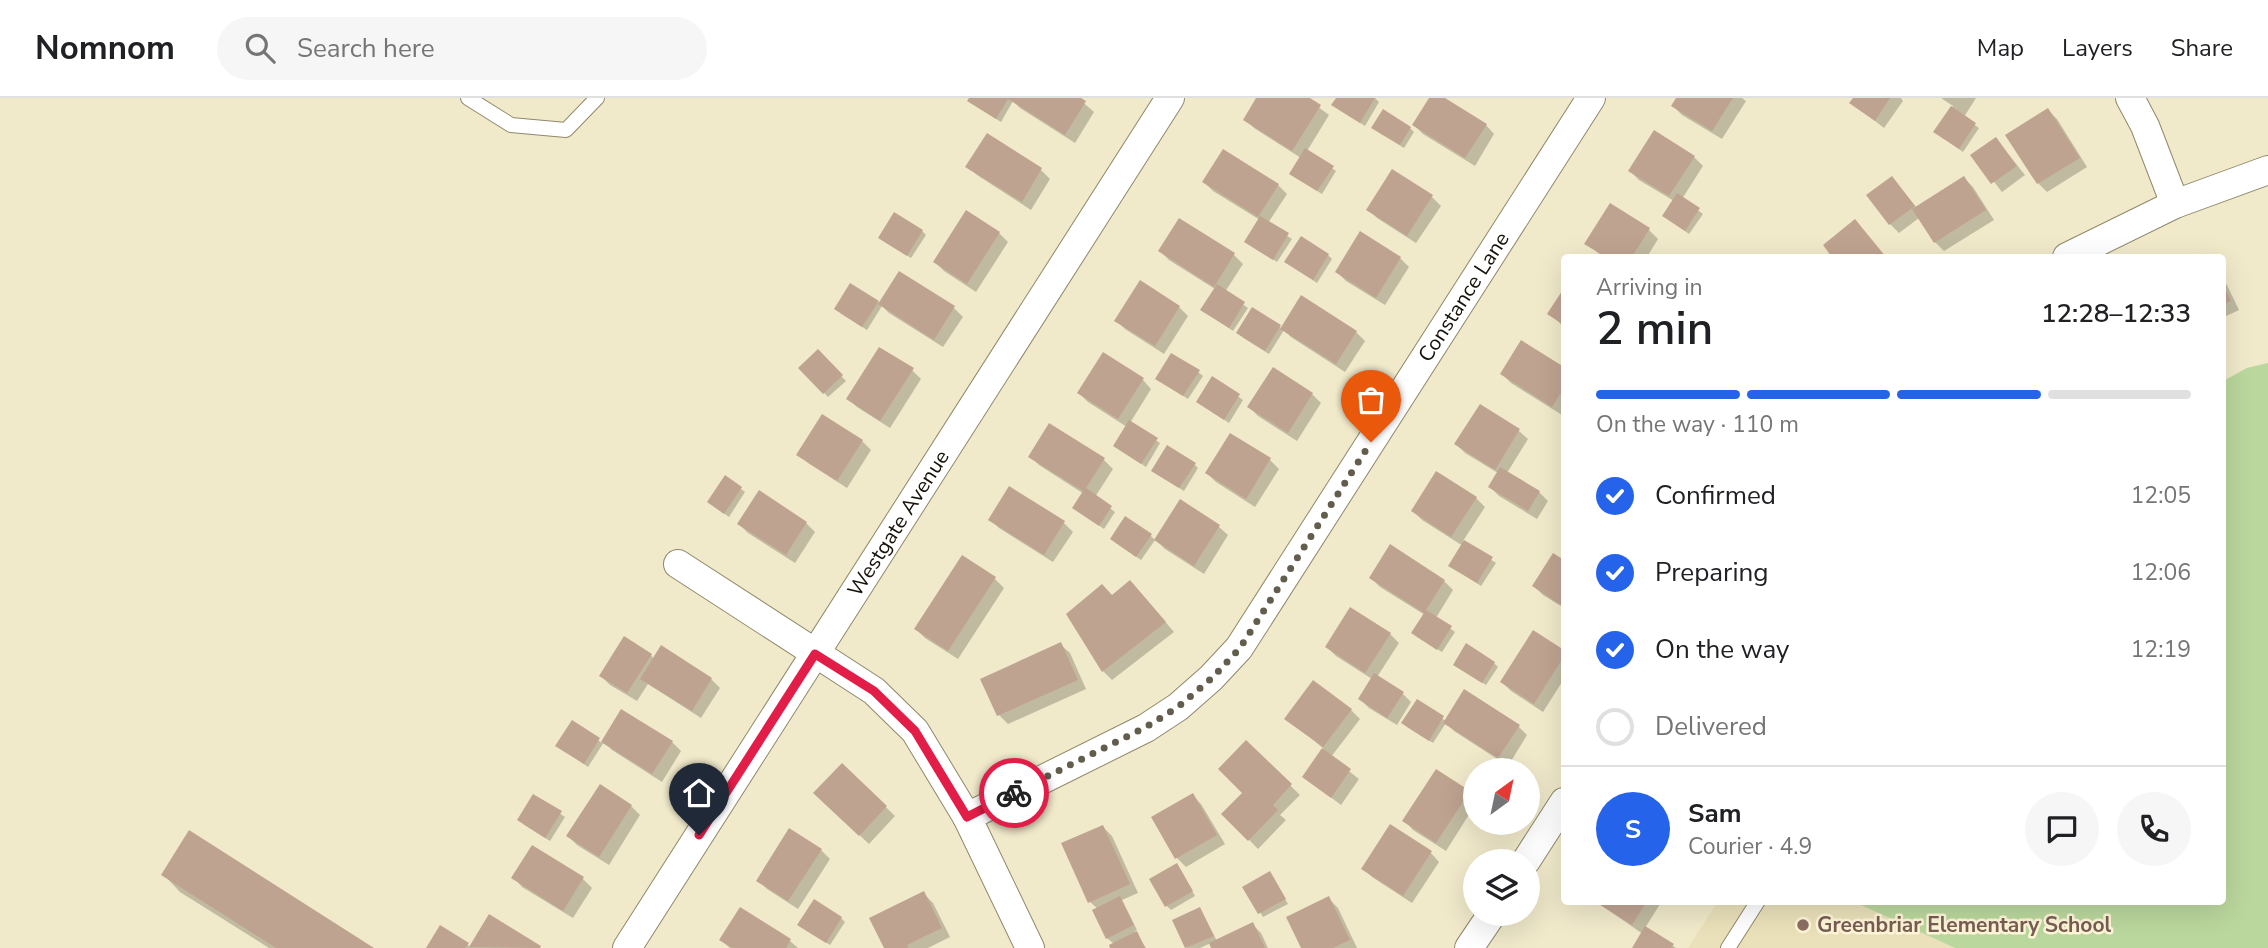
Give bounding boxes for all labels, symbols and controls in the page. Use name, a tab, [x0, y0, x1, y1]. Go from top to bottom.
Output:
search box	[217, 17, 707, 80]
text: Nomnom	[35, 26, 175, 71]
icon: search	[241, 29, 279, 67]
text: Search here	[297, 31, 435, 66]
text: Map	[1977, 32, 2024, 64]
text: Layers	[2062, 32, 2133, 64]
text: Share	[2171, 32, 2233, 64]
street label: Constance Lane	[1412, 226, 1516, 367]
text: Arriving in	[1596, 272, 1703, 303]
text: 12:28–12:33	[2041, 296, 2191, 331]
text: 2 min	[1596, 297, 1713, 360]
pin	[1341, 370, 1401, 442]
icon: bag	[1352, 381, 1390, 419]
text: On the way · 110 m	[1596, 409, 1799, 440]
street label: Westgate Avenue	[841, 444, 956, 602]
icon: check	[1596, 477, 1634, 515]
text: Confirmed	[1655, 478, 1776, 513]
text: 12:05	[2131, 480, 2191, 511]
icon: check	[1596, 554, 1634, 592]
text: Preparing	[1655, 555, 1768, 590]
text: 12:06	[2131, 557, 2191, 588]
icon: check	[1596, 631, 1634, 669]
text: On the way	[1655, 632, 1789, 667]
text: 12:19	[2131, 634, 2191, 665]
text: Delivered	[1655, 709, 1767, 744]
courier	[979, 758, 1049, 828]
north arrow	[1463, 758, 1540, 835]
map controls	[1463, 758, 1540, 926]
pin	[669, 763, 729, 835]
icon: home	[680, 774, 718, 812]
icon: bike	[995, 774, 1033, 812]
button: chat	[2025, 792, 2099, 866]
button: phone	[2117, 792, 2191, 866]
text: Sam	[1688, 796, 1741, 831]
text: S	[1625, 812, 1641, 847]
text: Courier · 4.9	[1688, 831, 1812, 862]
button: layers	[1463, 849, 1540, 926]
place label: Greenbriar Elementary School	[1817, 911, 2112, 939]
marker: Greenbriar Elementary School	[1795, 917, 1811, 933]

